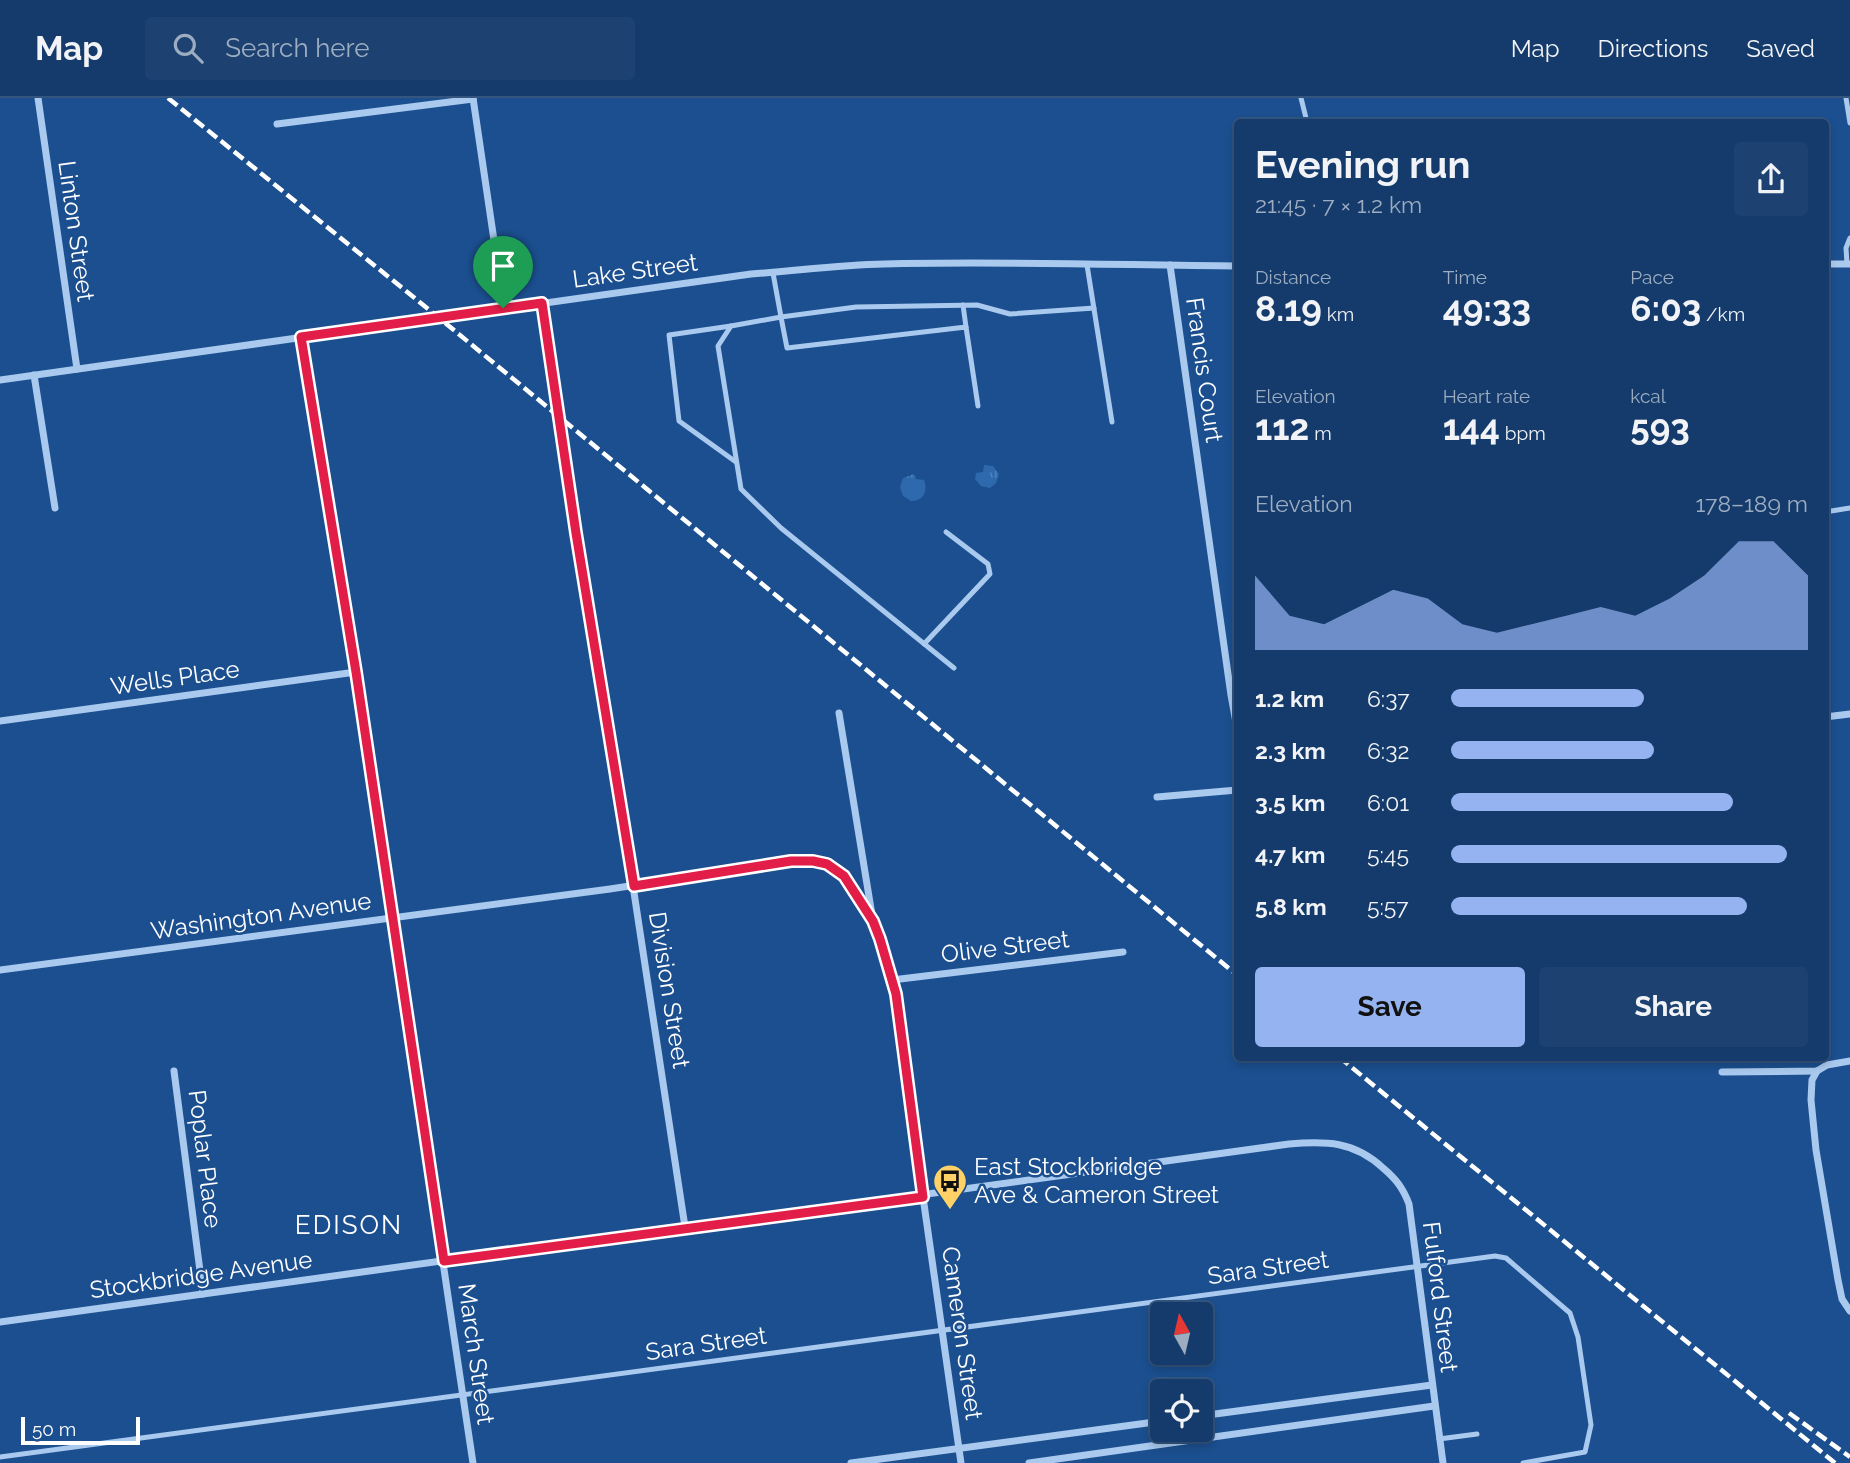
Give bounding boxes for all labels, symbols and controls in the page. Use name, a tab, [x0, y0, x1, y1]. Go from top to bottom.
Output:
search box	[145, 17, 635, 80]
text: Map	[35, 29, 103, 68]
icon: search	[169, 29, 207, 67]
text: Search here	[225, 33, 370, 63]
text: Map	[1511, 34, 1560, 63]
text: Directions	[1598, 34, 1708, 63]
text: Saved	[1746, 34, 1815, 63]
text: Evening run	[1255, 142, 1470, 187]
button: share	[1734, 142, 1808, 216]
street label: Linton Street	[52, 159, 101, 303]
text: 21:45 · 7 × 1.2 km	[1255, 191, 1422, 218]
pin	[473, 236, 533, 308]
icon: arrive	[484, 247, 522, 285]
street label: Lake Street	[571, 247, 699, 294]
text: Distance	[1255, 266, 1331, 288]
text: Time	[1443, 266, 1487, 288]
text: Pace	[1630, 266, 1674, 288]
text: 8.19	[1255, 288, 1322, 329]
text: 49:33	[1443, 288, 1531, 329]
text: 6:03	[1630, 288, 1701, 329]
street label: Francis Court	[1180, 295, 1229, 444]
text: km	[1322, 303, 1354, 325]
text: /km	[1701, 303, 1745, 325]
text: Elevation	[1255, 385, 1336, 407]
text: Heart rate	[1443, 385, 1530, 407]
text: kcal	[1630, 385, 1666, 407]
text: 112	[1255, 407, 1309, 448]
text: 144	[1443, 407, 1500, 448]
text: 593	[1630, 407, 1690, 448]
text: m	[1309, 422, 1332, 444]
text: bpm	[1500, 422, 1546, 444]
text: Elevation	[1255, 490, 1353, 517]
text: 178–189 m	[1695, 490, 1808, 517]
street label: Wells Place	[109, 654, 241, 701]
text: 1.2 km	[1255, 685, 1324, 712]
text: 6:37	[1367, 685, 1410, 712]
text: 2.3 km	[1255, 737, 1326, 764]
text: 6:32	[1367, 737, 1409, 764]
text: 3.5 km	[1255, 789, 1326, 816]
text: 6:01	[1367, 789, 1409, 816]
text: 4.7 km	[1255, 841, 1326, 868]
text: 5:45	[1367, 841, 1409, 868]
street label: Washington Avenue	[149, 886, 373, 945]
text: 5.8 km	[1255, 893, 1327, 920]
text: 5:57	[1367, 893, 1409, 920]
street label: Division Street	[643, 910, 696, 1070]
street label: Olive Street	[939, 924, 1071, 969]
button: Save	[1255, 967, 1525, 1047]
button: Share	[1539, 967, 1808, 1047]
street label: Poplar Place	[183, 1088, 228, 1230]
place label: East Stockbridge Ave & Cameron Street	[974, 1152, 1219, 1209]
bus stop icon: East Stockbridge Ave & Cameron Street	[931, 1162, 969, 1211]
district label: EDISON	[295, 1210, 403, 1240]
street label: Fulford Street	[1417, 1220, 1464, 1374]
street label: Cameron Street	[936, 1244, 989, 1421]
street label: Stockbridge Avenue	[88, 1245, 314, 1304]
street label: Sara Street	[1206, 1245, 1330, 1290]
street label: March Street	[452, 1282, 501, 1426]
north arrow	[1150, 1302, 1213, 1365]
map controls	[1150, 1302, 1213, 1442]
street label: Sara Street	[644, 1321, 768, 1366]
button: locate	[1150, 1379, 1213, 1442]
scale bar	[21, 1414, 140, 1446]
text: 50 m	[32, 1418, 76, 1440]

